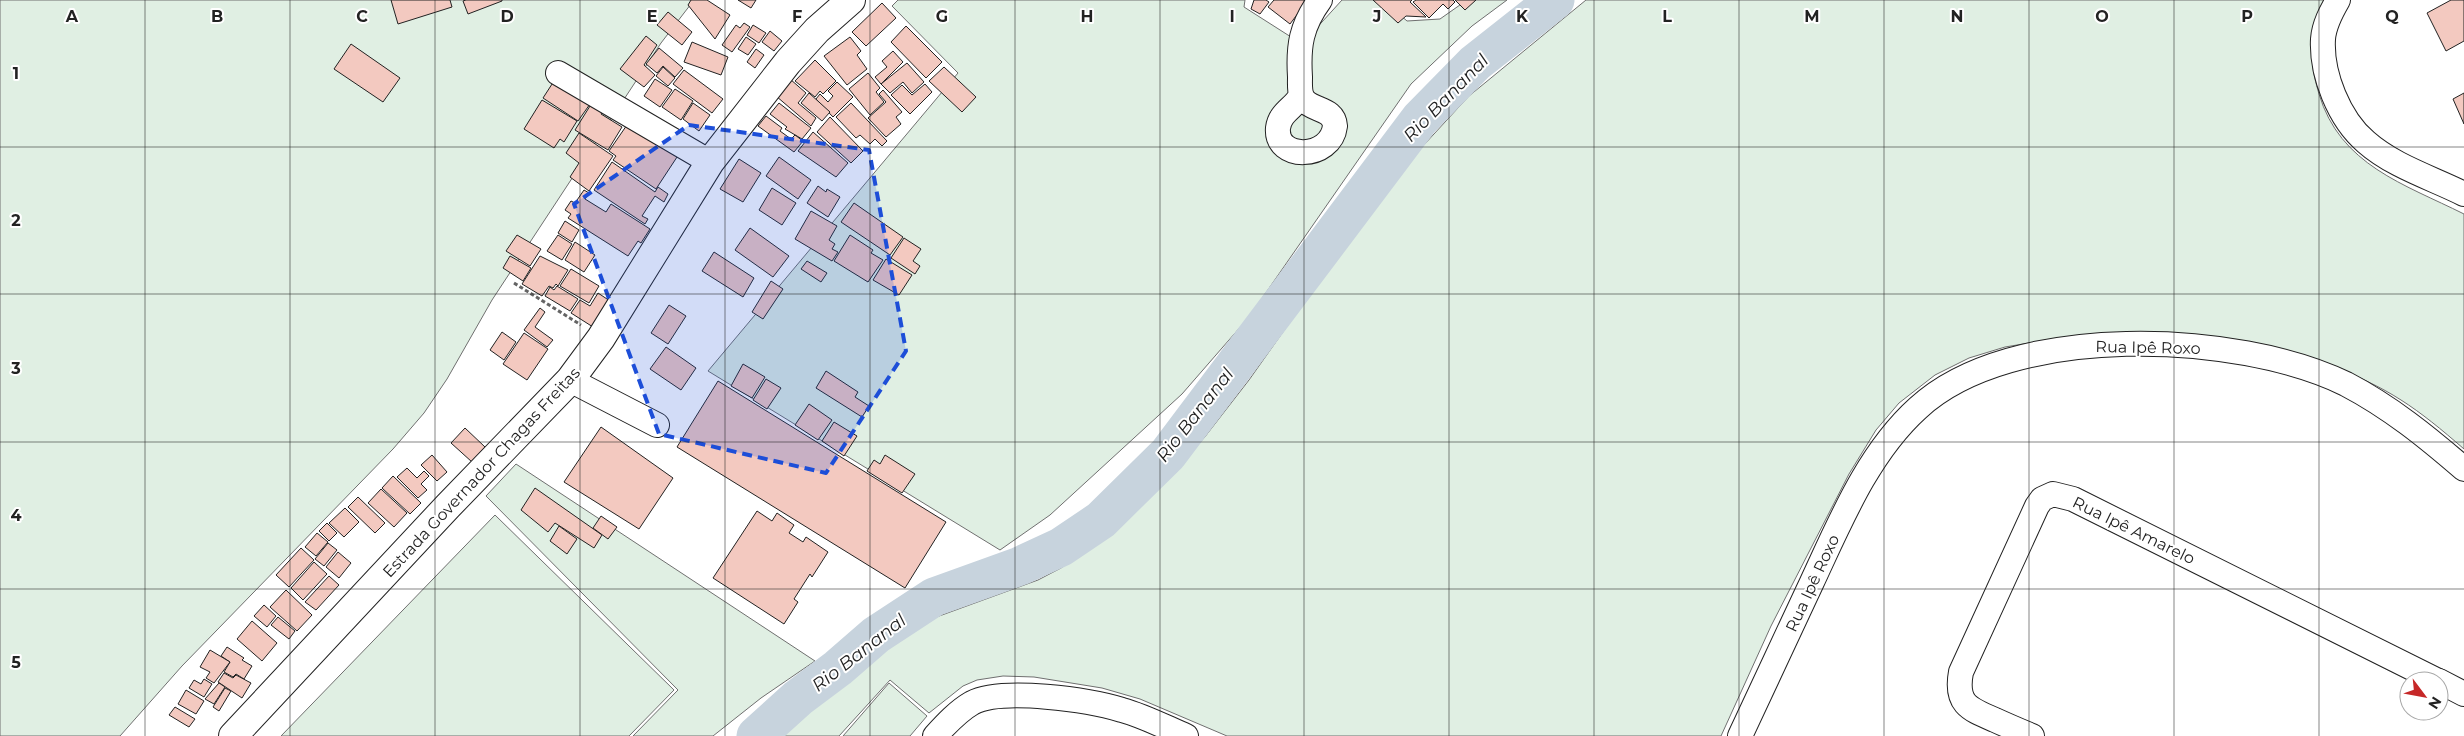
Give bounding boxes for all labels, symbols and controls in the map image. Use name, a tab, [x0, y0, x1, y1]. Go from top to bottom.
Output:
text: A	[65, 7, 79, 26]
text: B	[211, 7, 223, 26]
text: C	[356, 7, 368, 26]
text: D	[500, 7, 514, 26]
text: E	[647, 7, 657, 26]
text: F	[792, 7, 802, 26]
text: G	[936, 7, 948, 26]
text: H	[1081, 7, 1093, 26]
text: I	[1229, 7, 1235, 26]
text: J	[1372, 7, 1381, 26]
text: K	[1516, 7, 1529, 26]
text: L	[1662, 7, 1672, 26]
text: M	[1804, 7, 1820, 26]
text: N	[1951, 7, 1963, 26]
text: O	[2095, 7, 2109, 26]
text: P	[2241, 7, 2253, 26]
text: Q	[2385, 7, 2399, 26]
water label: Rio Bananal	[1399, 50, 1493, 146]
text: 1	[13, 64, 19, 83]
text: 2	[11, 211, 21, 230]
street label: Rua Ipê Roxo	[2095, 337, 2201, 358]
text: 3	[10, 359, 21, 378]
street label: Estrada Governador Chagas Freitas	[379, 363, 584, 581]
water label: Rio Bananal	[1151, 364, 1239, 466]
street label: Rua Ipê Amarelo	[2070, 493, 2198, 568]
text: 4	[10, 506, 22, 525]
street label: Rua Ipê Roxo	[1782, 532, 1843, 635]
water label: Rio Bananal	[808, 609, 910, 697]
text: 5	[11, 653, 21, 672]
north arrow	[2399, 671, 2449, 721]
text: N	[2424, 693, 2446, 712]

